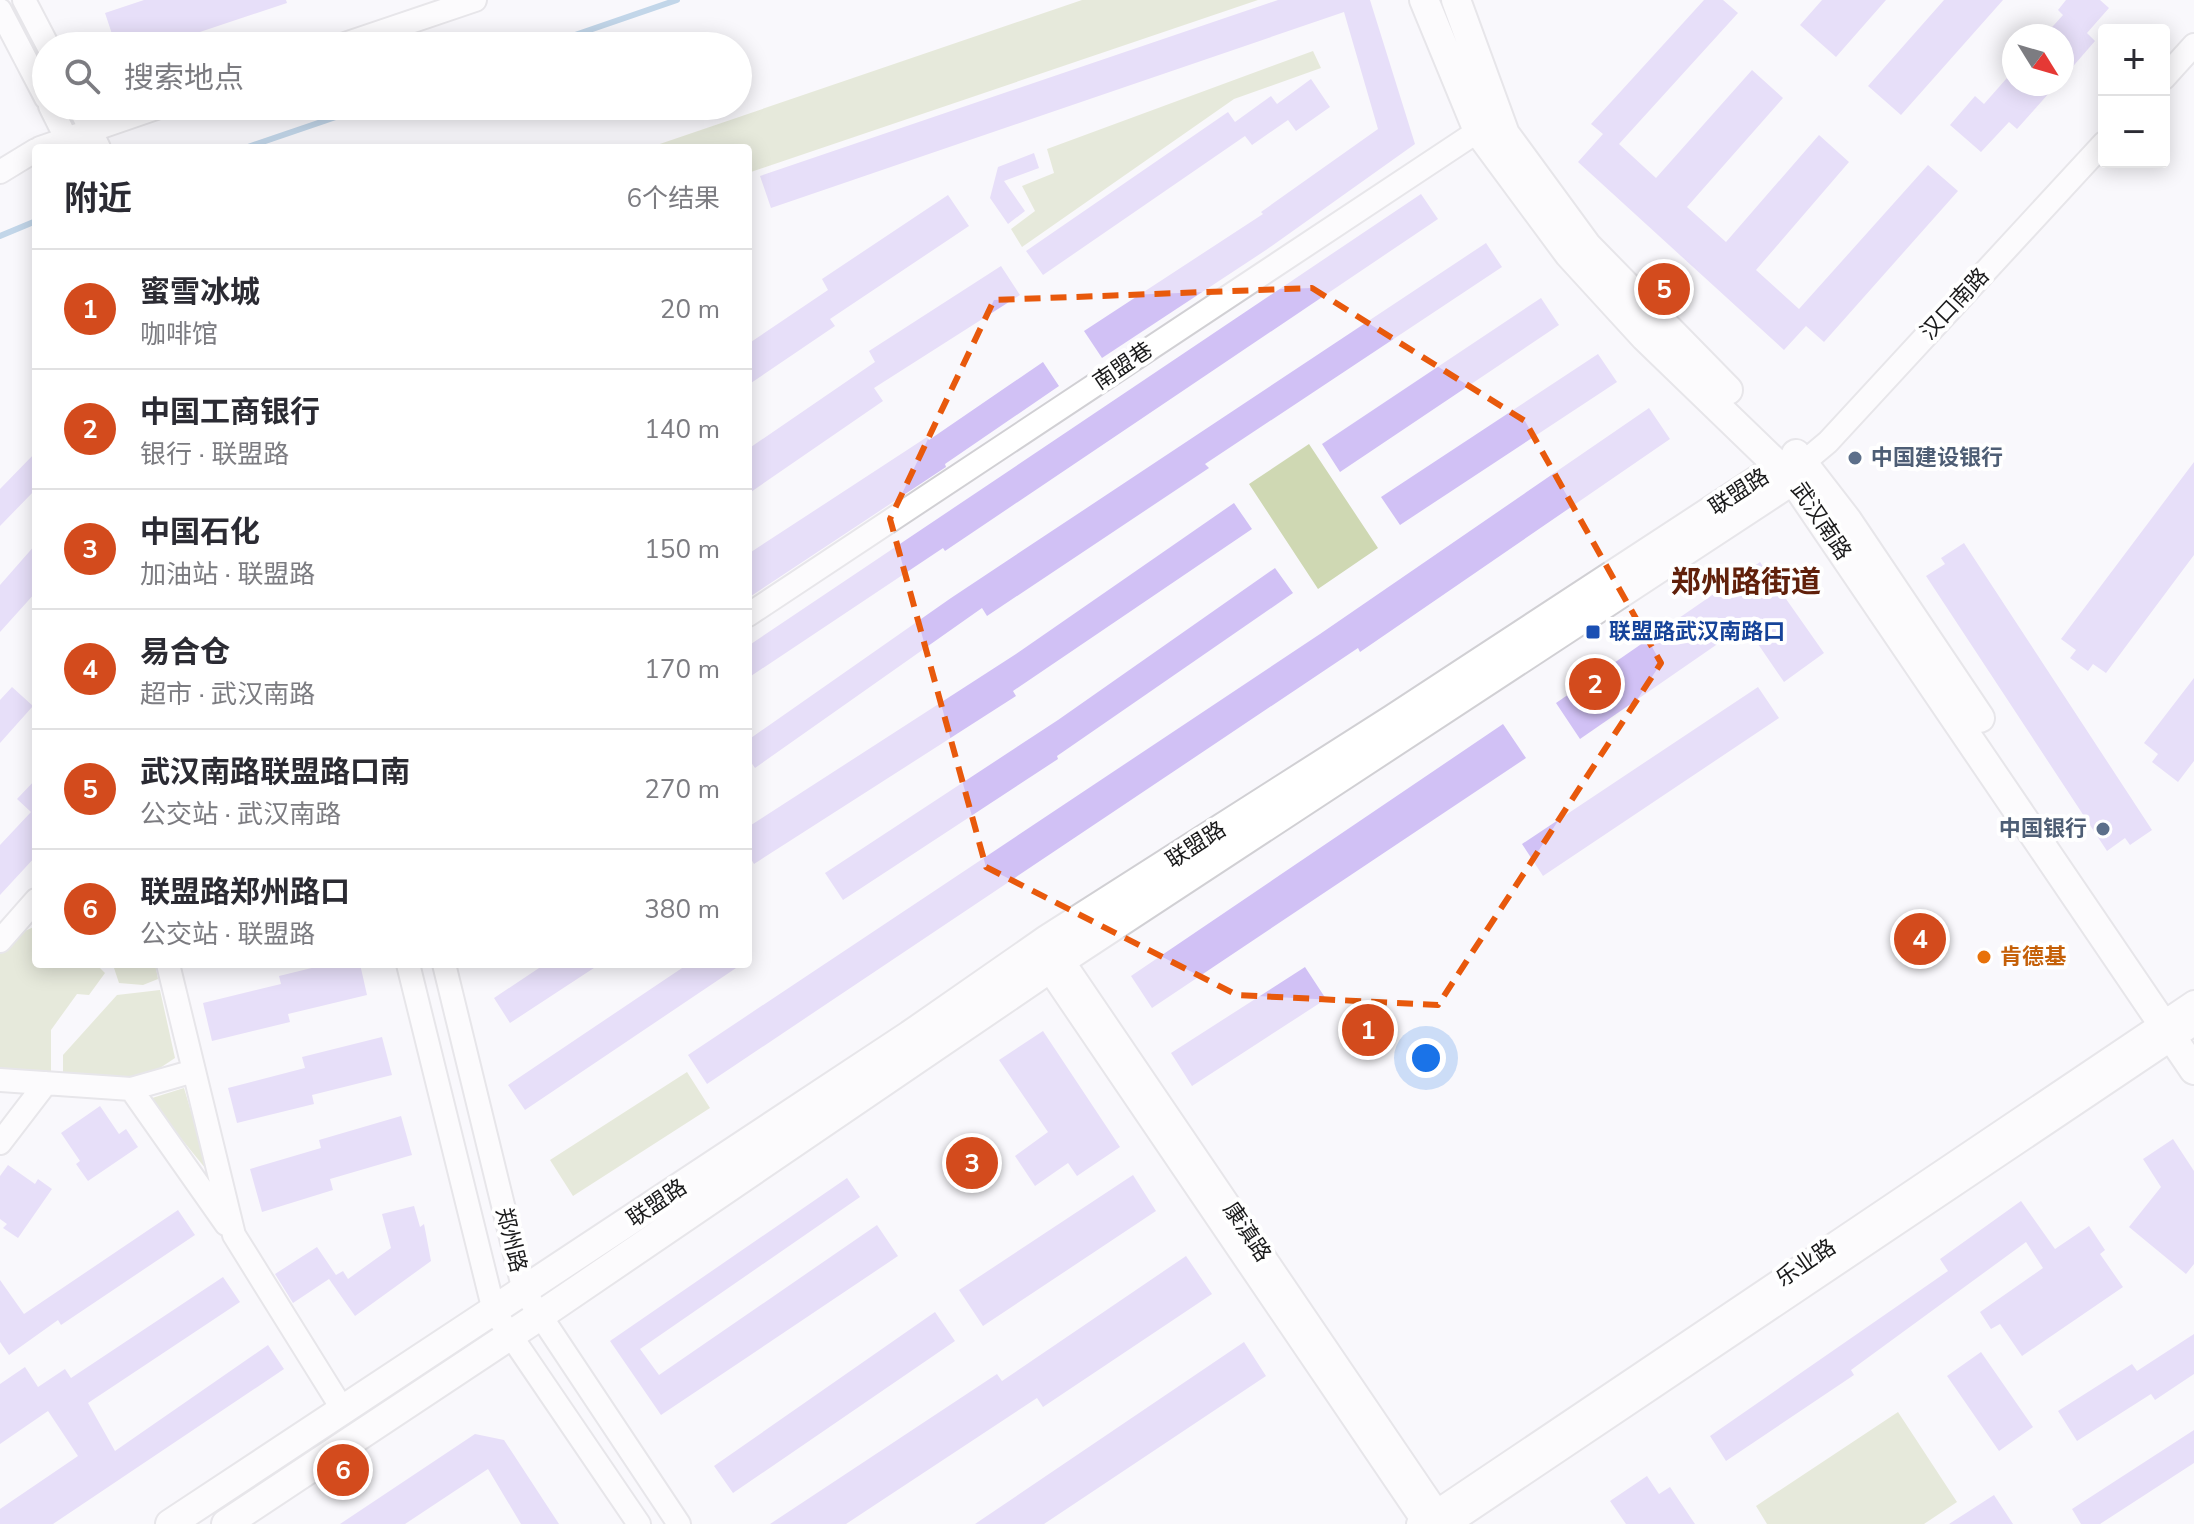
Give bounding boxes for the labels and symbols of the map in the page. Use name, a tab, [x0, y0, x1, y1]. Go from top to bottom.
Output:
north arrow	[2002, 24, 2074, 96]
pin: 5	[1638, 259, 1690, 319]
street label: 汉口南路	[1914, 262, 1996, 346]
street label: 南盟巷	[1087, 335, 1159, 397]
place label: 中国建设银行	[1871, 443, 2003, 473]
marker: 中国建设银行	[1846, 449, 1864, 467]
street label: 联盟路	[1703, 461, 1775, 523]
street label: 武汉南路	[1784, 476, 1858, 566]
district label: 郑州路街道	[1671, 562, 1821, 603]
place label: 联盟路武汉南路口	[1609, 617, 1785, 647]
marker: 联盟路武汉南路口	[1584, 623, 1602, 641]
pin: 2	[1569, 654, 1621, 714]
street label: 联盟路	[1160, 814, 1232, 876]
place label: 中国银行	[1999, 814, 2087, 844]
marker: 中国银行	[2094, 820, 2112, 838]
pin: 4	[1894, 909, 1946, 969]
place label: 肯德基	[2000, 942, 2066, 972]
marker: 肯德基	[1975, 948, 1993, 966]
pin: 1	[1342, 1000, 1394, 1060]
your location	[1406, 1038, 1446, 1078]
pin: 3	[946, 1133, 998, 1193]
street label: 联盟路	[621, 1172, 693, 1234]
street label: 康滇路	[1216, 1196, 1278, 1268]
street label: 郑州路	[488, 1204, 534, 1276]
street label: 乐业路	[1770, 1232, 1842, 1294]
pin: 6	[317, 1440, 369, 1500]

